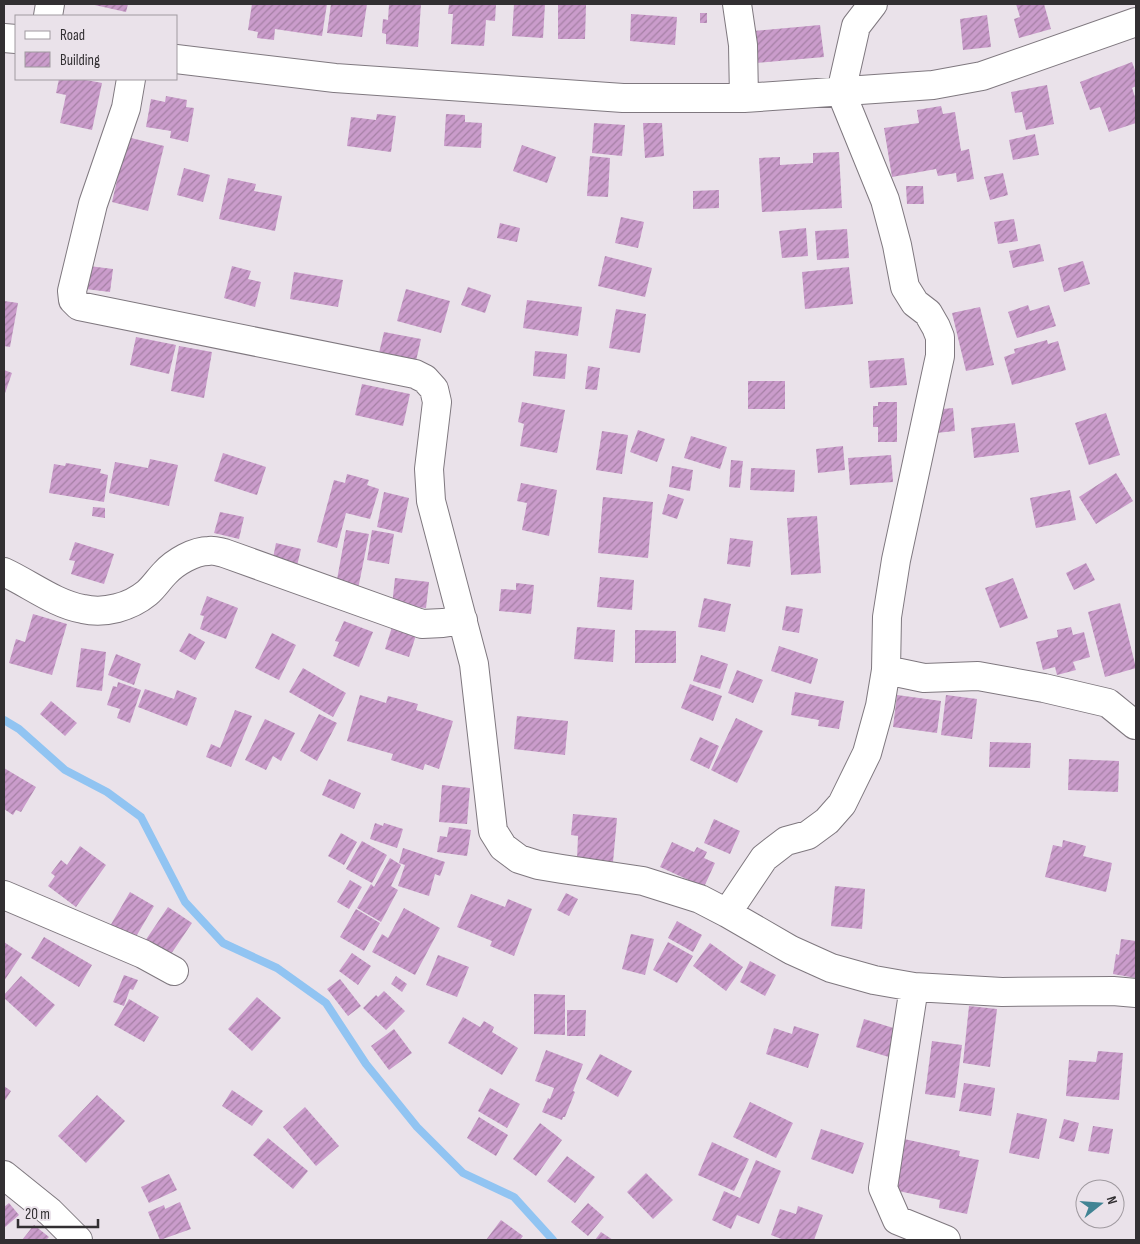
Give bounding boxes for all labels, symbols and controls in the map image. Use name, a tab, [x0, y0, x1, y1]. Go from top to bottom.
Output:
legend	[15, 15, 178, 80]
text: Road	[60, 26, 85, 45]
text: Building	[60, 51, 100, 70]
north arrow	[1075, 1179, 1125, 1229]
text: N	[1103, 1194, 1121, 1206]
scale bar	[18, 1196, 98, 1228]
text: 20 m	[25, 1205, 50, 1224]

